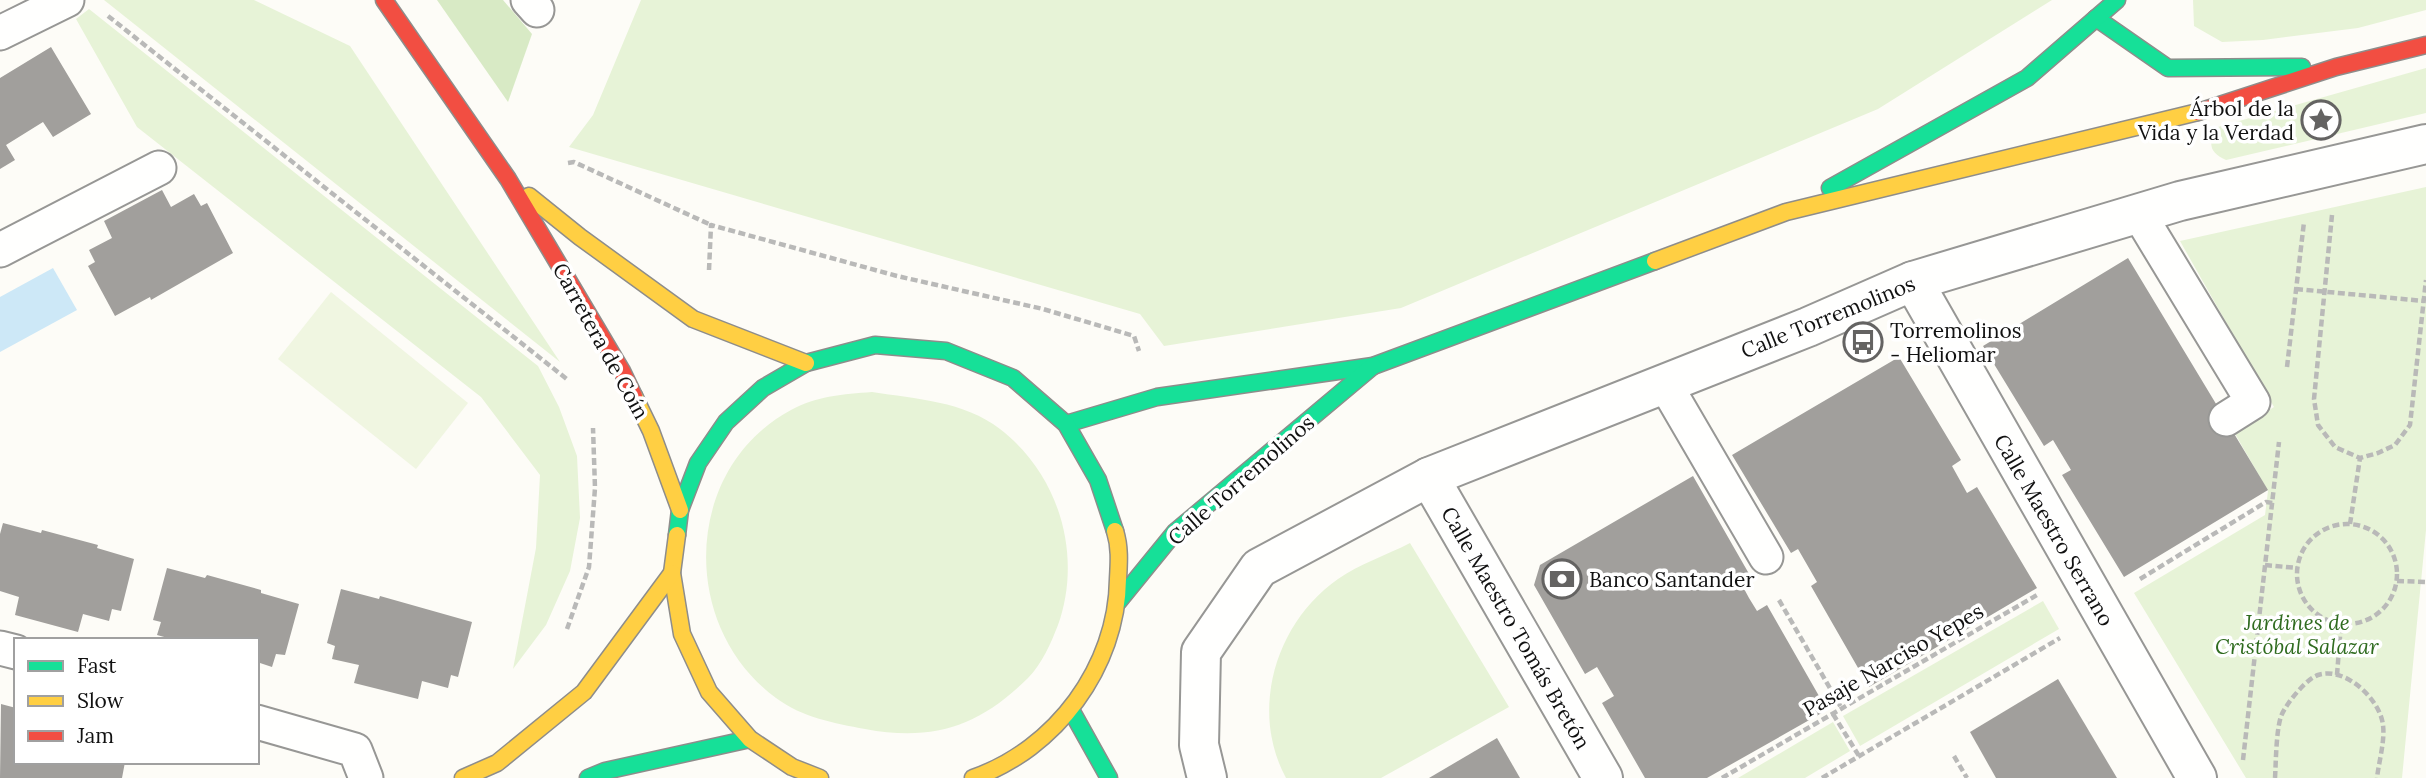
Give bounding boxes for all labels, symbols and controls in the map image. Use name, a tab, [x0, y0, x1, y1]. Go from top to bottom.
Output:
place label: Árbol de la Vida y la Verdad	[2137, 95, 2294, 146]
place icon: Árbol de la Vida y la Verdad	[2300, 99, 2342, 141]
street label: Carretera de Coín	[547, 258, 655, 424]
street label: Calle Torremolinos	[1737, 270, 1919, 364]
place label: Torremolinos - Heliomar	[1890, 317, 2022, 368]
bus stop icon: Torremolinos - Heliomar	[1842, 321, 1884, 363]
street label: Calle Torremolinos	[1162, 409, 1320, 551]
street label: Calle Maestro Serrano	[1988, 429, 2120, 631]
street label: Calle Maestro Tomás Bretón	[1435, 502, 1597, 754]
bank icon: Banco Santander	[1541, 558, 1583, 600]
place label: Banco Santander	[1589, 566, 1755, 593]
street label: Pasaje Narciso Yepes	[1798, 597, 1988, 723]
park label: Jardines de Cristóbal Salazar	[2215, 609, 2379, 660]
legend	[14, 638, 259, 764]
text: Fast	[77, 652, 117, 679]
text: Slow	[77, 687, 124, 714]
text: Jam	[76, 722, 114, 749]

